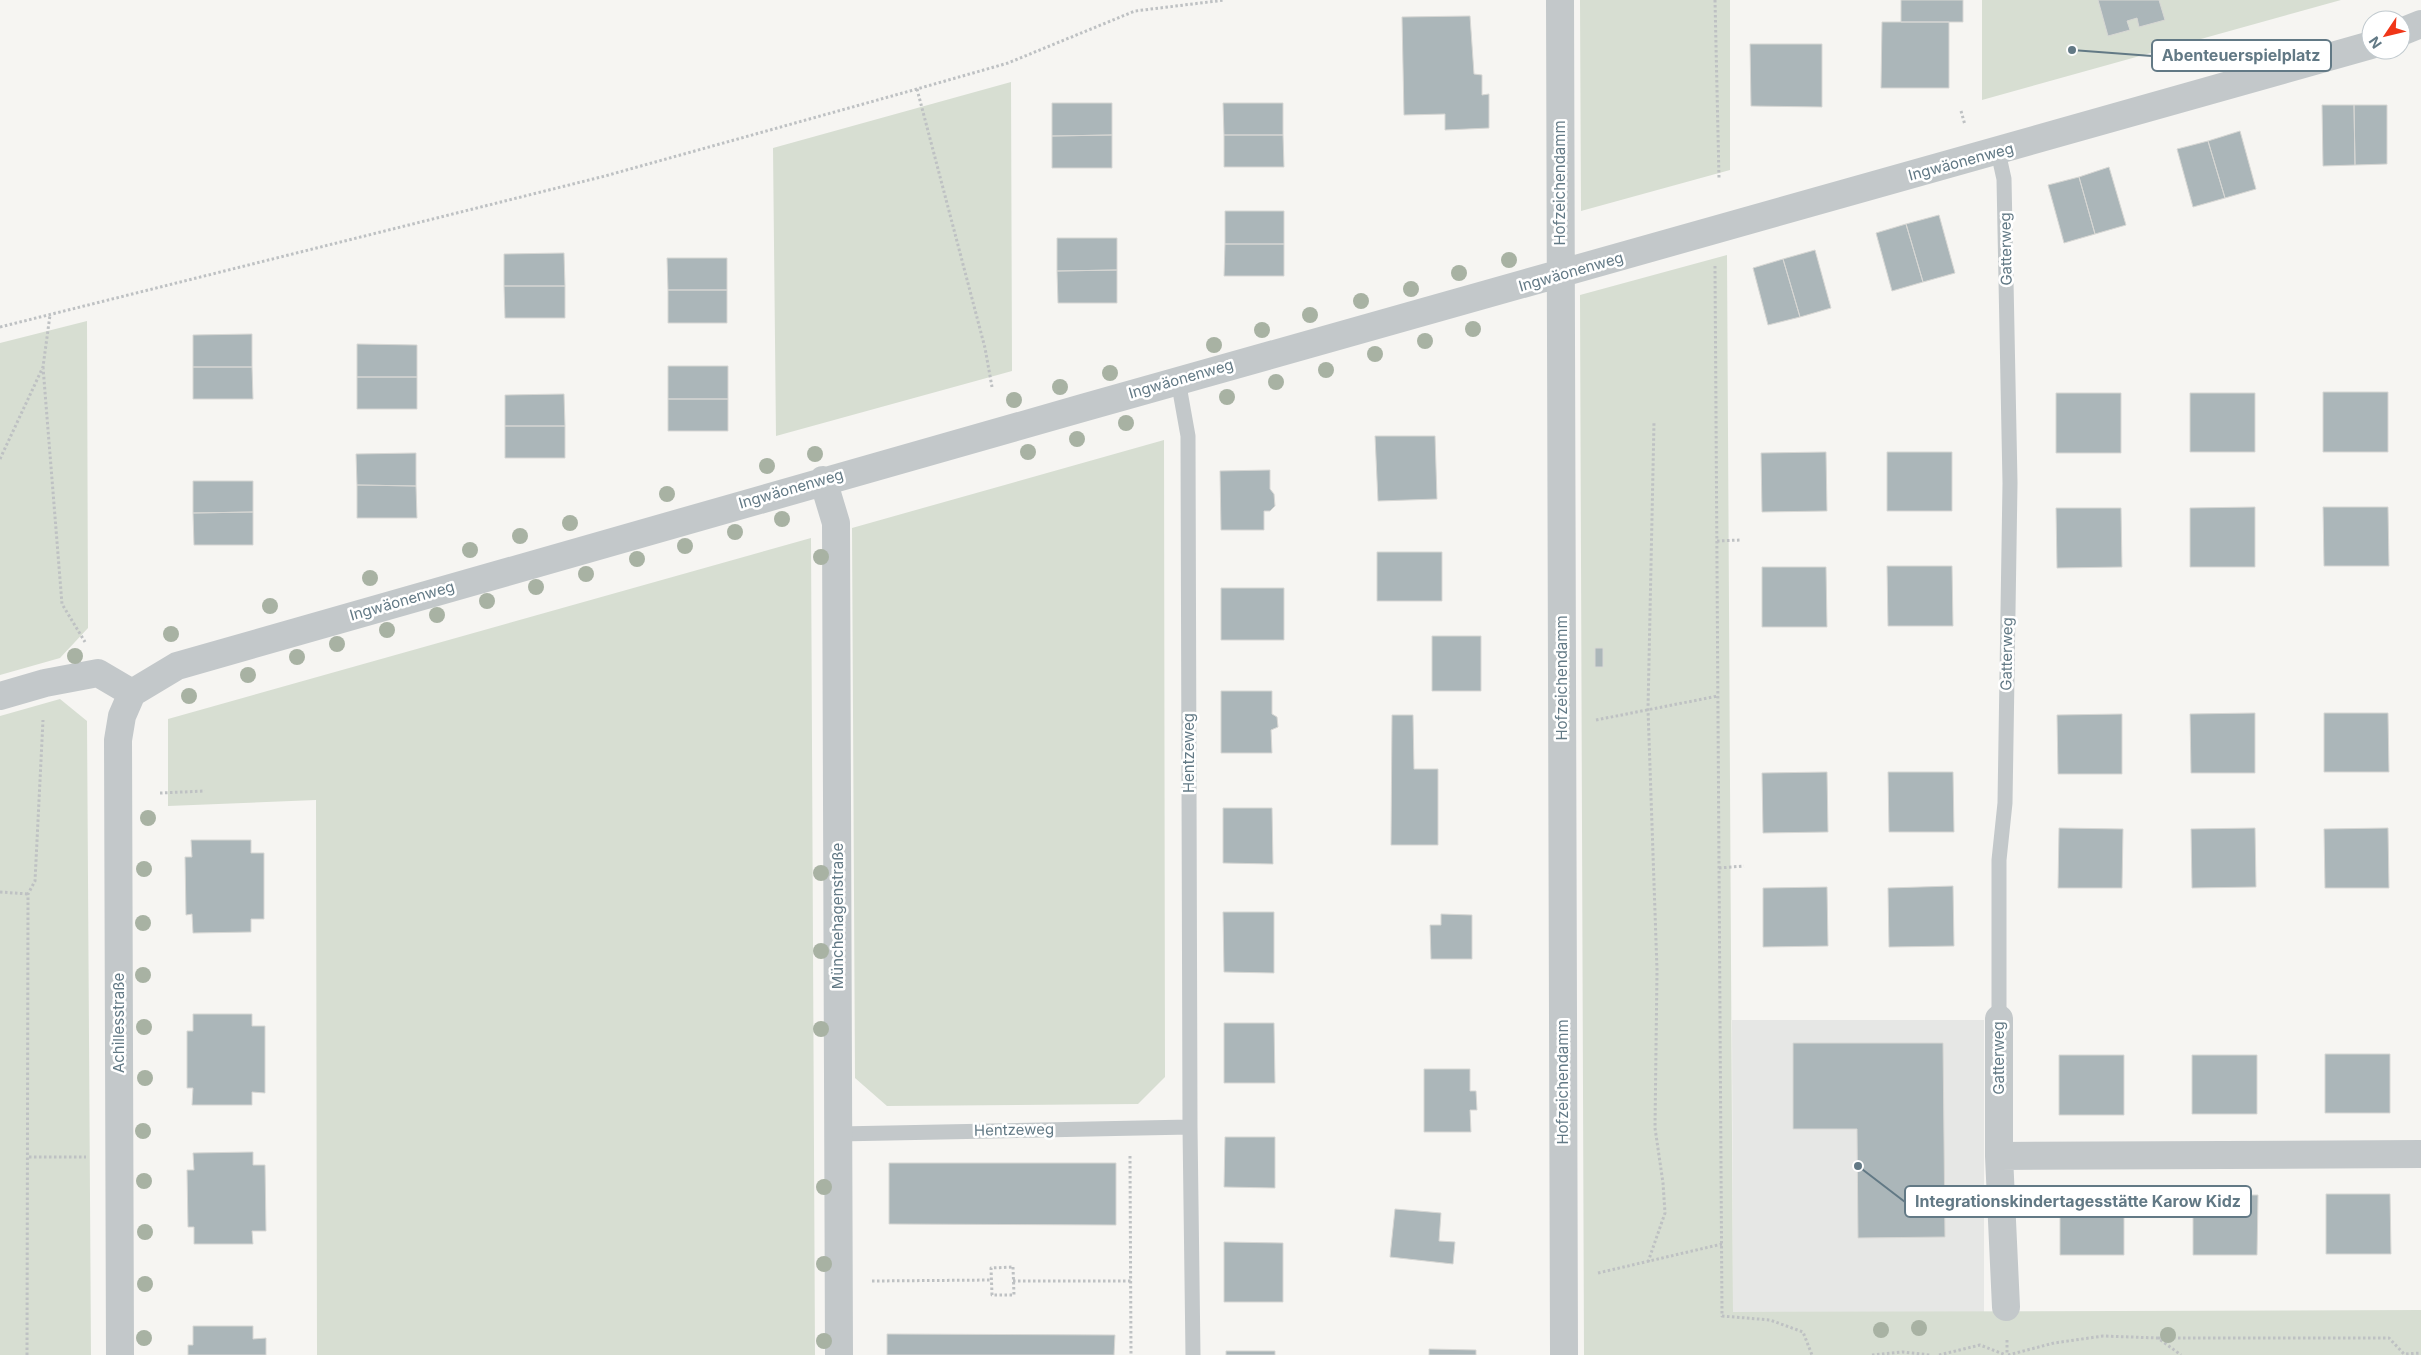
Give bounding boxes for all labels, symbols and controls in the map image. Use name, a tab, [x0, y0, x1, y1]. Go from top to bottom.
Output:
north arrow	[2361, 10, 2411, 60]
text: N	[2365, 33, 2385, 52]
callout: Abenteuerspielplatz	[2152, 40, 2331, 71]
text: Abenteuerspielplatz	[2162, 45, 2320, 65]
street label: Hofzeichendamm	[1550, 120, 1569, 246]
street label: Ingwäonenweg	[1906, 138, 2016, 185]
street label: Gatterweg	[1995, 212, 2016, 286]
street label: Ingwäonenweg	[1516, 247, 1625, 296]
street label: Ingwäonenweg	[1126, 354, 1235, 403]
street label: Ingwäonenweg	[736, 464, 845, 513]
street label: Ingwäonenweg	[347, 576, 456, 625]
street label: Hofzeichendamm	[1552, 615, 1571, 741]
street label: Gatterweg	[1996, 617, 2017, 691]
street label: Hentzeweg	[1179, 713, 1198, 793]
street label: Münchehagenstraße	[828, 843, 847, 989]
street label: Achillesstraße	[109, 973, 128, 1073]
street label: Hofzeichendamm	[1553, 1019, 1572, 1145]
street label: Gatterweg	[1989, 1021, 2008, 1095]
street label: Hentzeweg	[974, 1119, 1054, 1140]
callout: Integrationskindertagesstätte Karow Kidz	[1905, 1186, 2251, 1217]
text: Integrationskindertagesstätte Karow Kidz	[1915, 1191, 2241, 1211]

